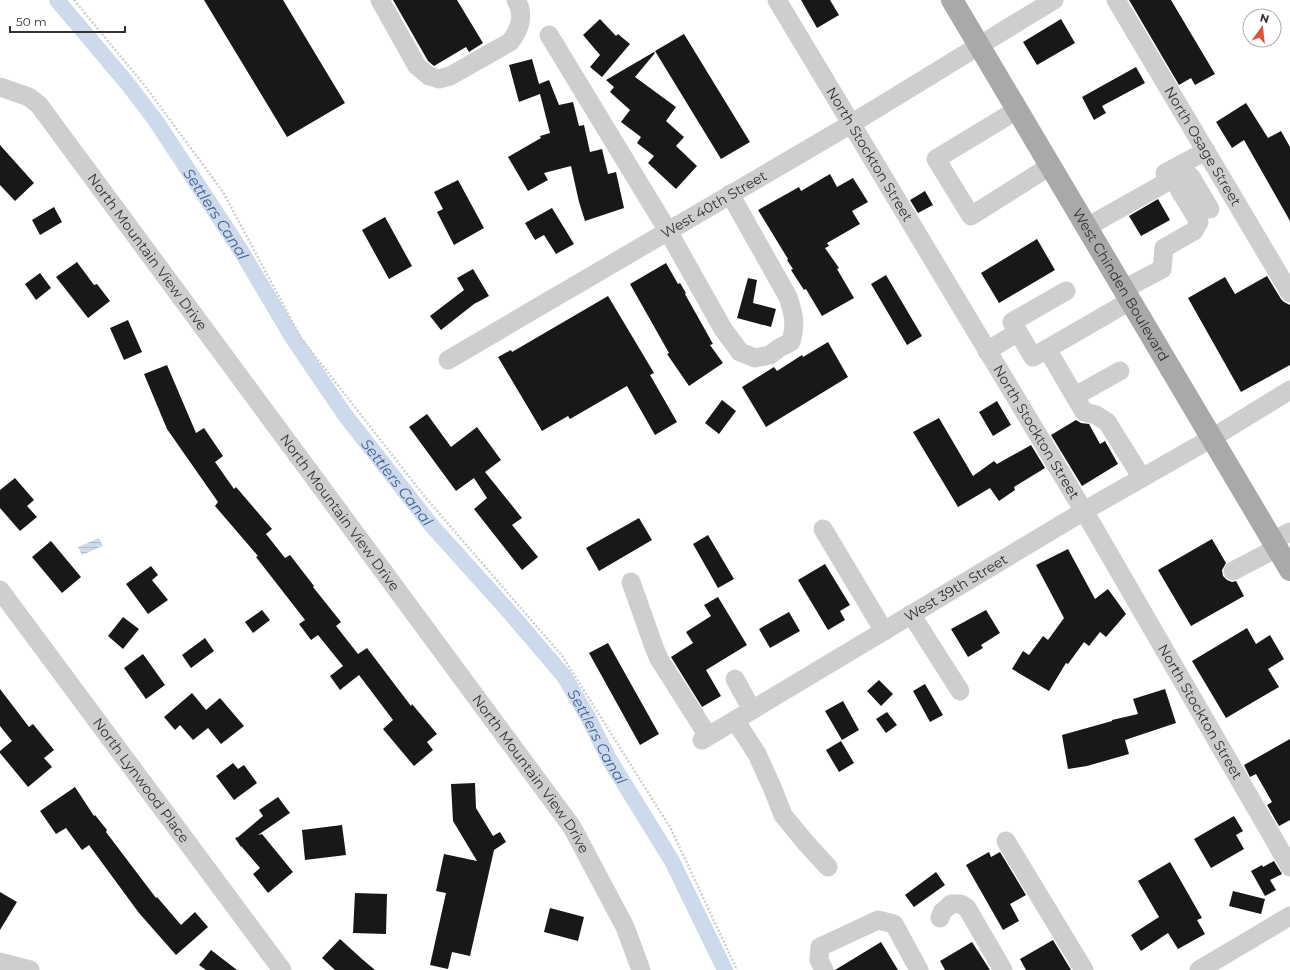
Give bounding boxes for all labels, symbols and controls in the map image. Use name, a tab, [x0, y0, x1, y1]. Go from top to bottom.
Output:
scale bar	[10, 8, 125, 34]
north arrow	[1242, 8, 1282, 48]
text: N	[1258, 10, 1271, 26]
text: 50 m	[16, 14, 47, 29]
street label: North Osage Street	[1160, 83, 1245, 209]
street label: North Stockton Street	[822, 84, 917, 225]
water label: Settlers Canal	[180, 164, 253, 263]
street label: West 40th Street	[658, 166, 770, 242]
street label: North Mountain View Drive	[83, 170, 211, 334]
street label: West Chinden Boulevard	[1069, 205, 1173, 364]
street label: North Stockton Street	[989, 362, 1084, 503]
street label: North Mountain View Drive	[276, 430, 404, 595]
water label: Settlers Canal	[357, 434, 438, 529]
street label: West 39th Street	[901, 550, 1011, 626]
street label: North Stockton Street	[1154, 641, 1247, 783]
water label: Settlers Canal	[564, 685, 632, 787]
street label: North Mountain View Drive	[468, 691, 593, 856]
street label: North Lynwood Place	[89, 714, 194, 846]

